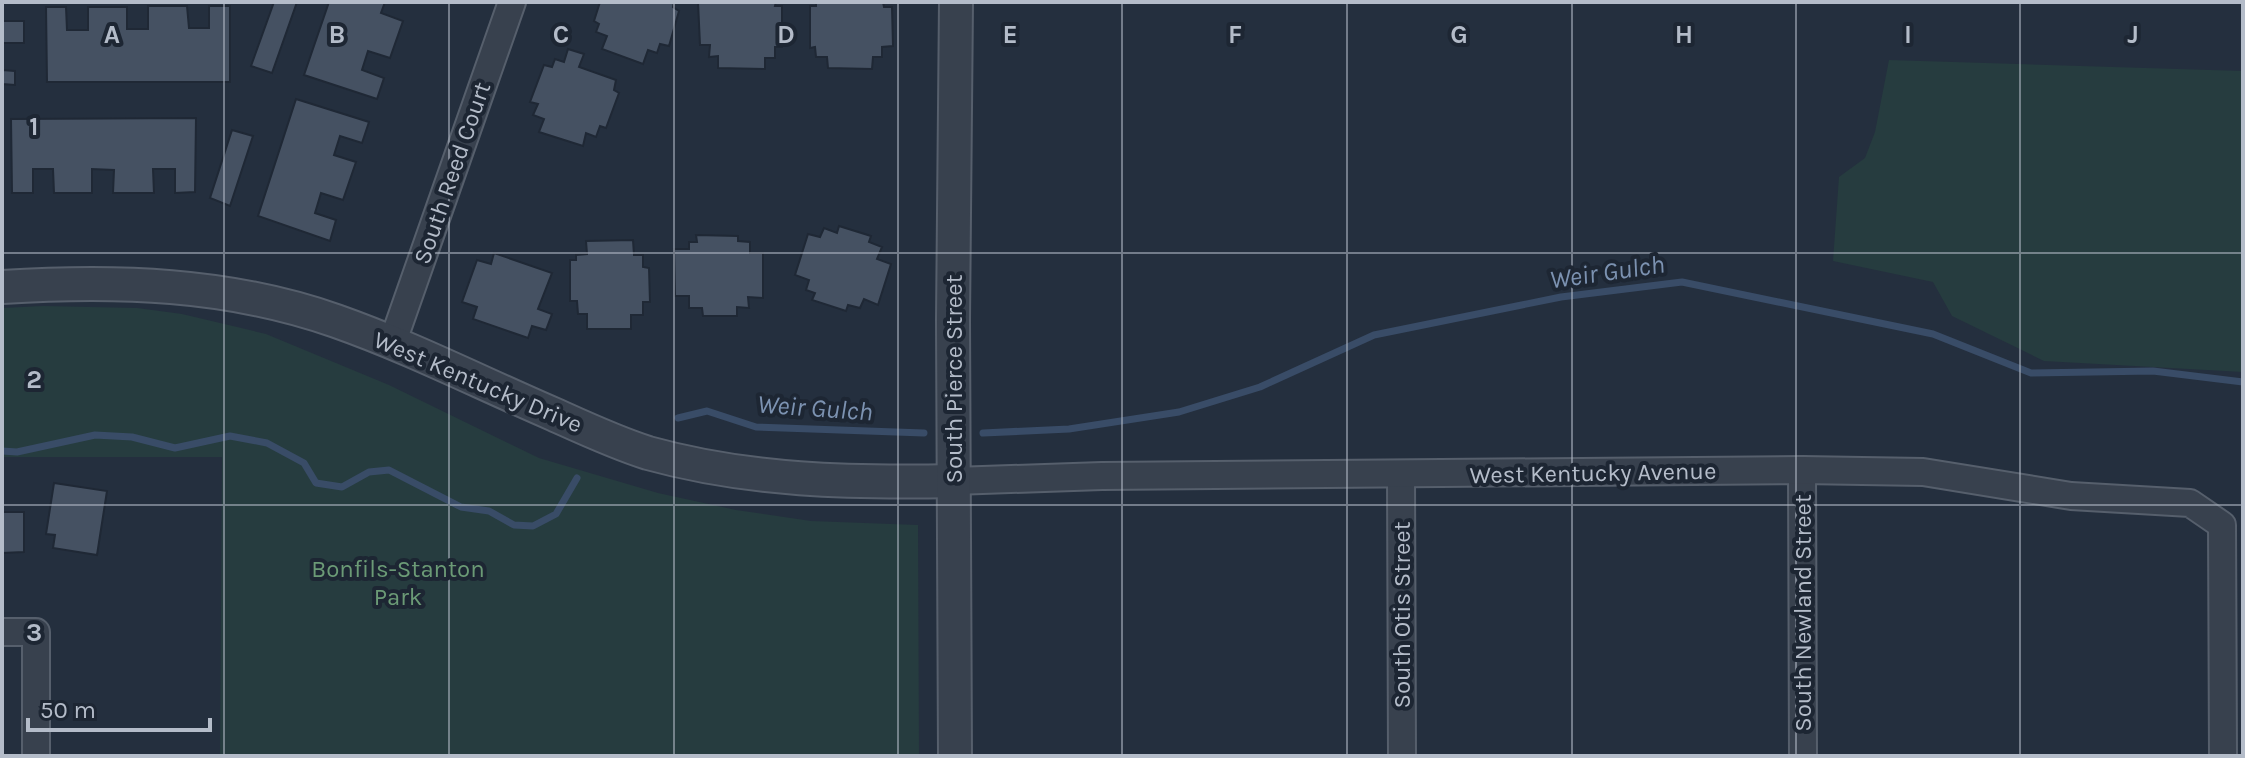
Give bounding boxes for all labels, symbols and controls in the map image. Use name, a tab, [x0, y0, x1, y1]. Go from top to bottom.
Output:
text: A	[104, 19, 120, 50]
text: B	[329, 19, 345, 50]
text: C	[553, 19, 569, 50]
text: D	[777, 19, 795, 50]
text: E	[1002, 19, 1018, 50]
text: F	[1228, 19, 1242, 50]
text: G	[1450, 19, 1468, 50]
text: H	[1675, 19, 1693, 50]
text: I	[1904, 19, 1912, 50]
text: J	[2127, 19, 2139, 50]
street label: South Reed Court	[408, 78, 496, 268]
text: 1	[29, 111, 39, 142]
water label: Weir Gulch	[1548, 249, 1666, 295]
street label: South Pierce Street	[940, 274, 968, 484]
street label: West Kentucky Drive	[370, 325, 586, 439]
text: 2	[26, 364, 42, 395]
water label: Weir Gulch	[756, 389, 874, 427]
street label: West Kentucky Avenue	[1469, 457, 1717, 489]
street label: South Newland Street	[1789, 494, 1817, 732]
street label: South Otis Street	[1388, 521, 1416, 709]
park label: Bonfils-Stanton Park	[311, 555, 485, 611]
text: 3	[26, 617, 42, 648]
scale bar	[28, 682, 210, 732]
text: 50 m	[40, 696, 96, 724]

